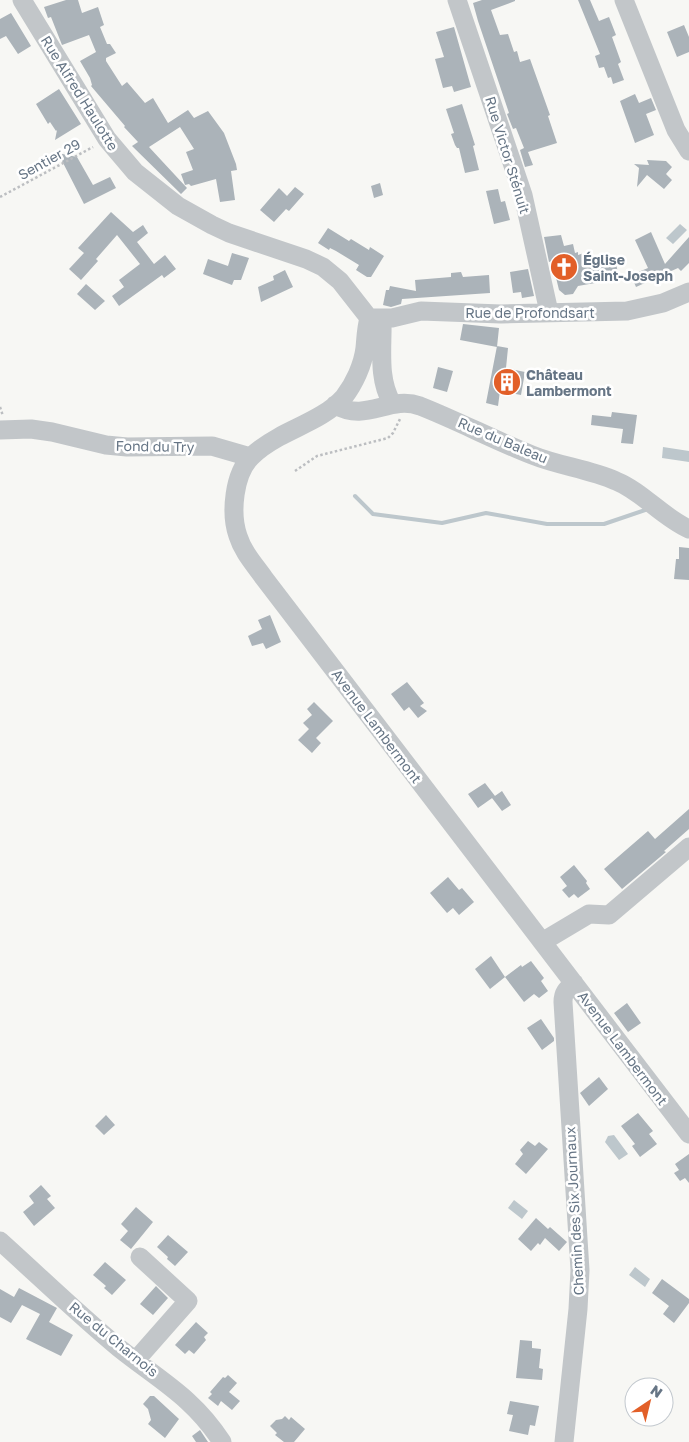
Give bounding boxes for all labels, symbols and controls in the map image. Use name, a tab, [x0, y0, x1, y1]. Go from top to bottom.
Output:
street label: Rue Alfred Haulotte	[38, 32, 122, 154]
street label: Rue Victor Sténuit	[482, 94, 534, 216]
street label: Sentier 29	[15, 135, 83, 183]
place label: Église Saint-Joseph	[583, 251, 673, 284]
church icon: Église Saint-Joseph	[549, 252, 579, 282]
street label: Rue de Profondsart	[465, 304, 595, 321]
place label: Château Lambermont	[526, 366, 612, 399]
building icon: Château Lambermont	[492, 367, 522, 397]
street label: Rue du Baleau	[455, 413, 551, 467]
street label: Fond du Try	[115, 437, 195, 455]
street label: Avenue Lambermont	[329, 666, 425, 786]
street label: Avenue Lambermont	[575, 988, 671, 1108]
street label: Chemin des Six Journaux	[561, 1126, 587, 1296]
street label: Rue du Charnois	[66, 1298, 162, 1380]
north arrow	[624, 1377, 674, 1427]
text: N	[648, 1381, 666, 1401]

